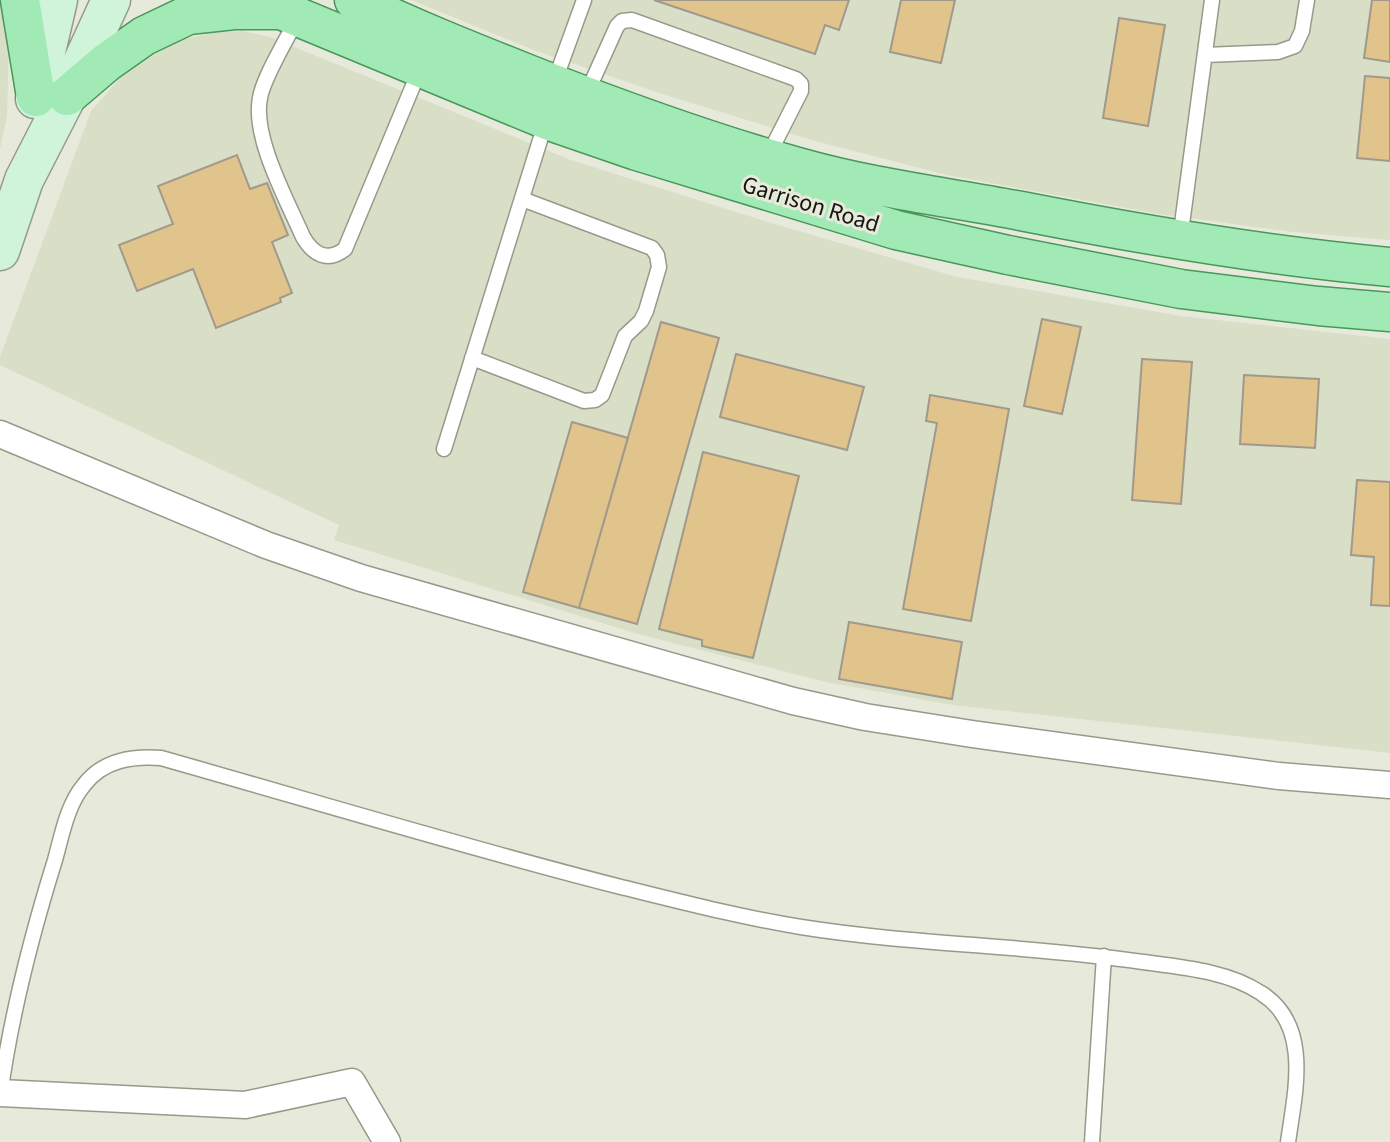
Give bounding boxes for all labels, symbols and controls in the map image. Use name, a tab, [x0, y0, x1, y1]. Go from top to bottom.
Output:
street label: Garrison Road	[738, 167, 884, 242]

